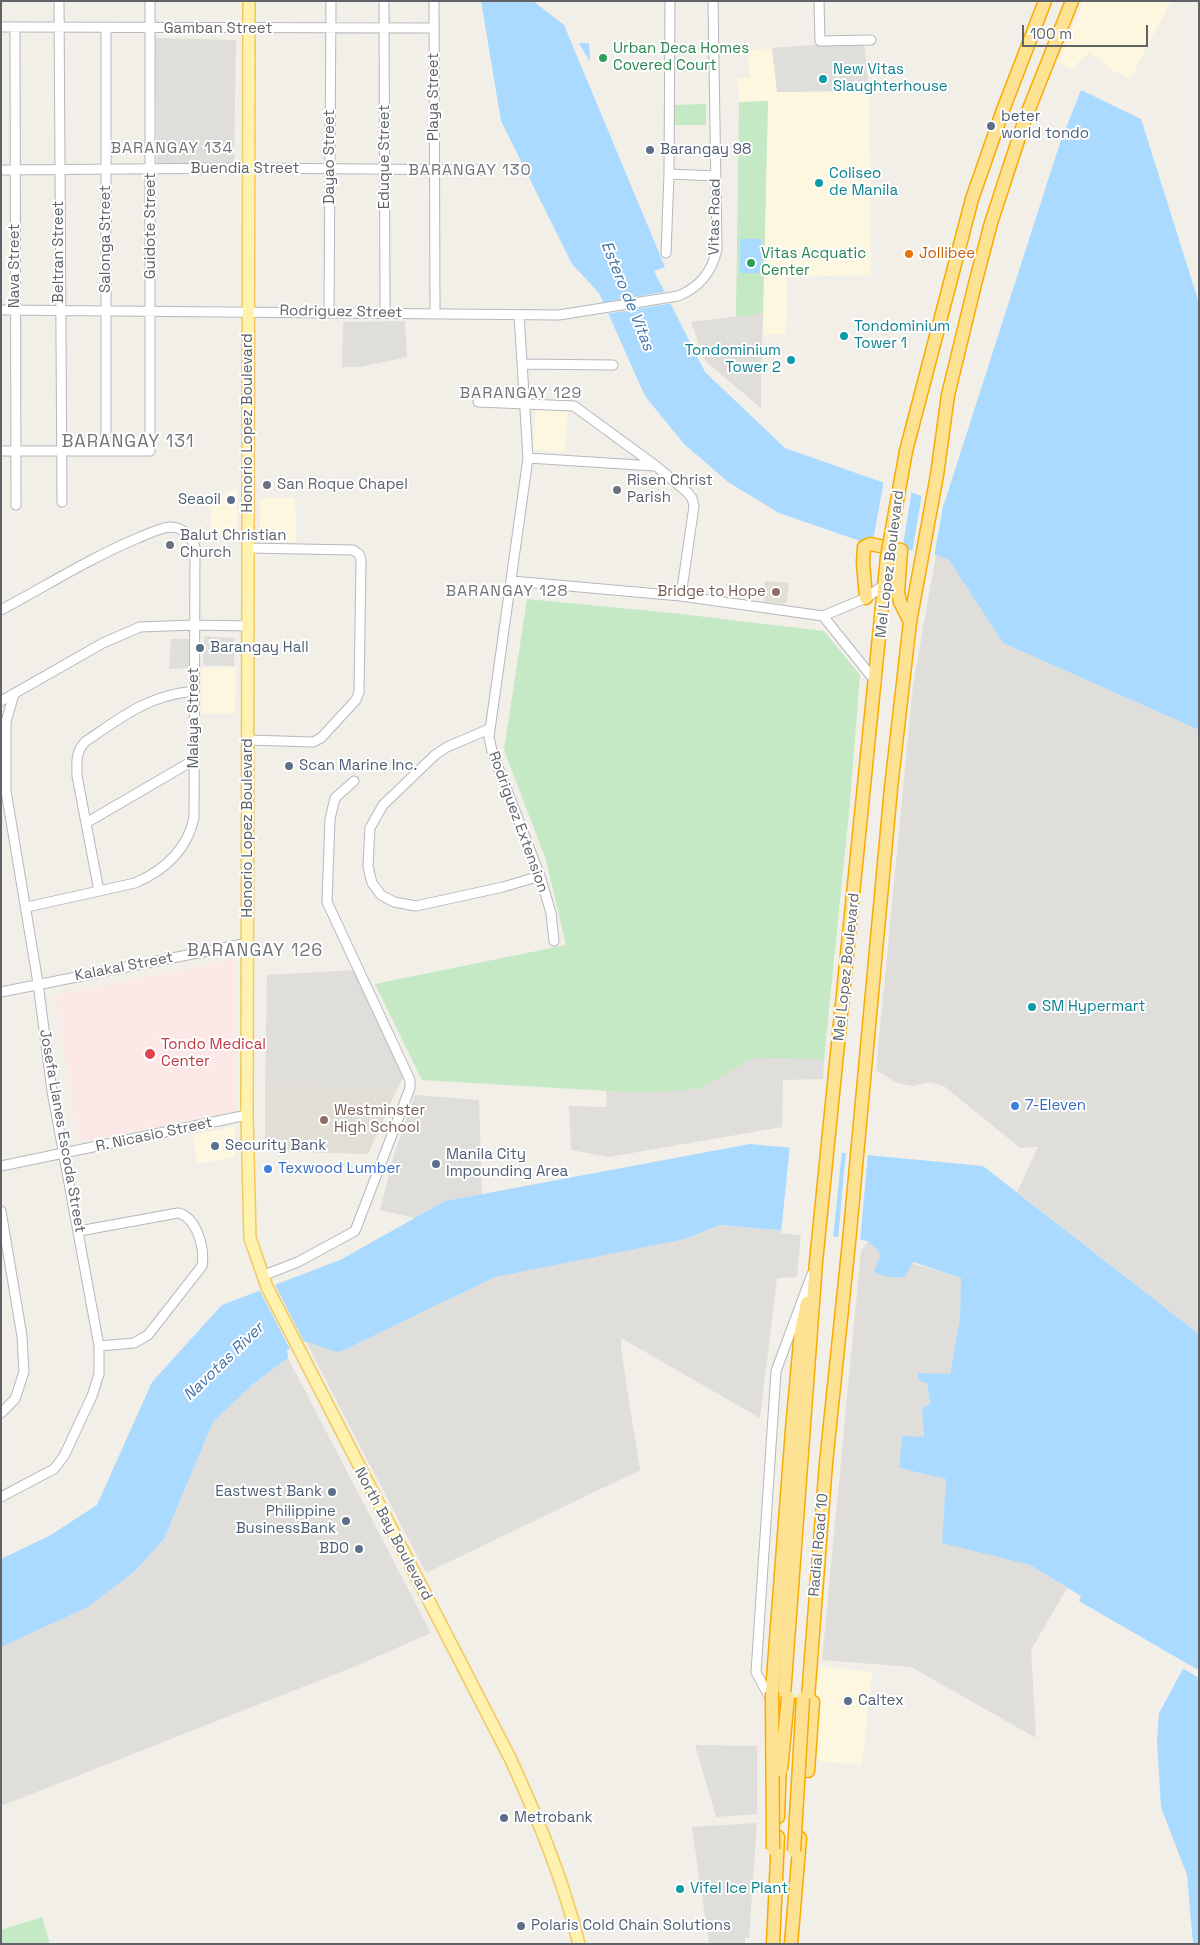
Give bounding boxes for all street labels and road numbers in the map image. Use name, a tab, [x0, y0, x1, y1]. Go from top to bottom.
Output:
street label: Gamban Street	[164, 20, 272, 38]
street label: Playa Street	[425, 53, 443, 141]
street label: Eduque Street	[376, 105, 394, 209]
street label: Dayao Street	[321, 110, 339, 204]
street label: Buendia Street	[191, 160, 299, 178]
street label: Guidote Street	[142, 173, 160, 279]
street label: Vitas Road	[705, 178, 725, 256]
street label: Salonga Street	[97, 185, 115, 293]
street label: Beltran Street	[50, 201, 68, 303]
street label: Nava Street	[6, 224, 24, 308]
street label: Rodriguez Street	[280, 302, 402, 322]
street label: Honorio Lopez Boulevard	[239, 333, 257, 513]
street label: Mel Lopez Boulevard	[872, 489, 908, 639]
street label: Malaya Street	[185, 667, 203, 769]
street label: Honorio Lopez Boulevard	[239, 738, 257, 918]
street label: Rodriguez Extension	[484, 749, 552, 895]
street label: Mel Lopez Boulevard	[830, 892, 864, 1042]
street label: Kalakal Street	[73, 949, 175, 985]
street label: Josefa Llanes Escoda Street	[35, 1028, 89, 1234]
street label: R. Nicasio Street	[94, 1114, 214, 1156]
street label: North Bay Boulevard	[350, 1464, 436, 1604]
street label: Radial Road 10	[806, 1492, 832, 1598]

